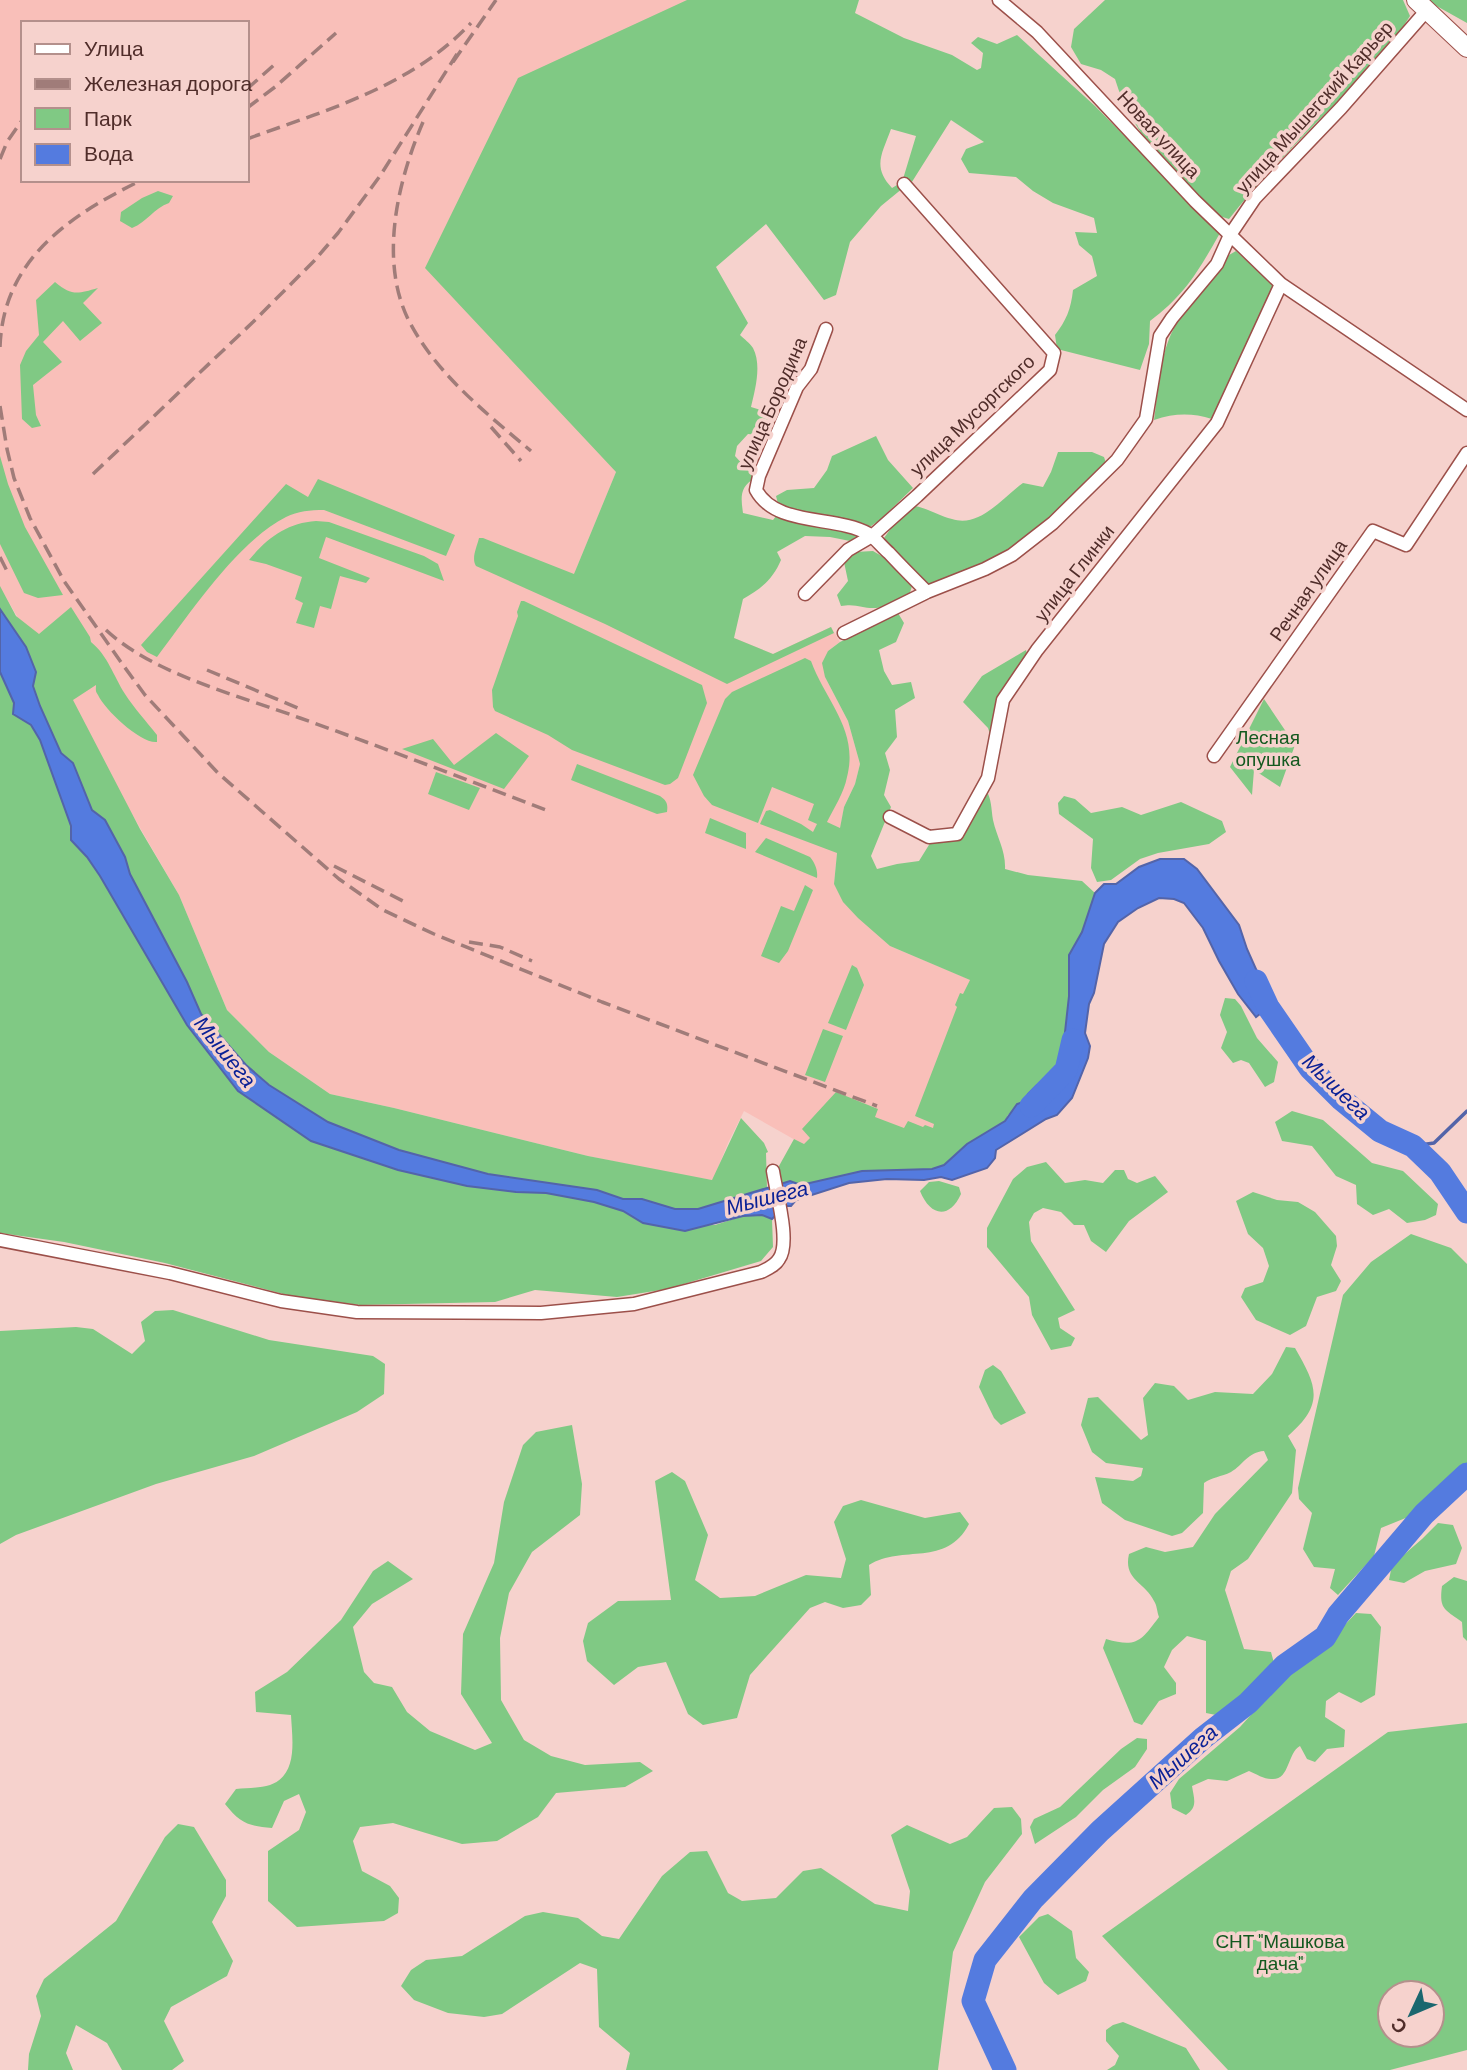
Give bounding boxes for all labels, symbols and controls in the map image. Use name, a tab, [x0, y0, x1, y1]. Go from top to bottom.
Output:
street label: улица Мышегский Карьер	[1230, 16, 1397, 198]
legend	[21, 21, 248, 182]
text: Улица	[84, 35, 144, 60]
text: Железная дорога	[84, 70, 253, 95]
street label: Новая улица	[1113, 85, 1206, 182]
text: Парк	[84, 105, 132, 130]
text: Вода	[84, 140, 133, 165]
street label: улица Бородина	[732, 333, 811, 473]
street label: улица Мусоргского	[905, 349, 1039, 480]
street label: улица Глинки	[1029, 520, 1118, 626]
street label: Речная улица	[1264, 534, 1351, 645]
park label: Лесная опушка	[1236, 725, 1301, 770]
water label: Мышега	[190, 1011, 262, 1092]
water label: Мышега	[1298, 1048, 1376, 1124]
water label: Мышега	[723, 1174, 810, 1219]
water label: Мышега	[1142, 1719, 1222, 1793]
park label: СНТ "Машкова дача"	[1215, 1929, 1345, 1974]
north arrow	[1376, 1979, 1446, 2049]
text: С	[1385, 2013, 1411, 2039]

